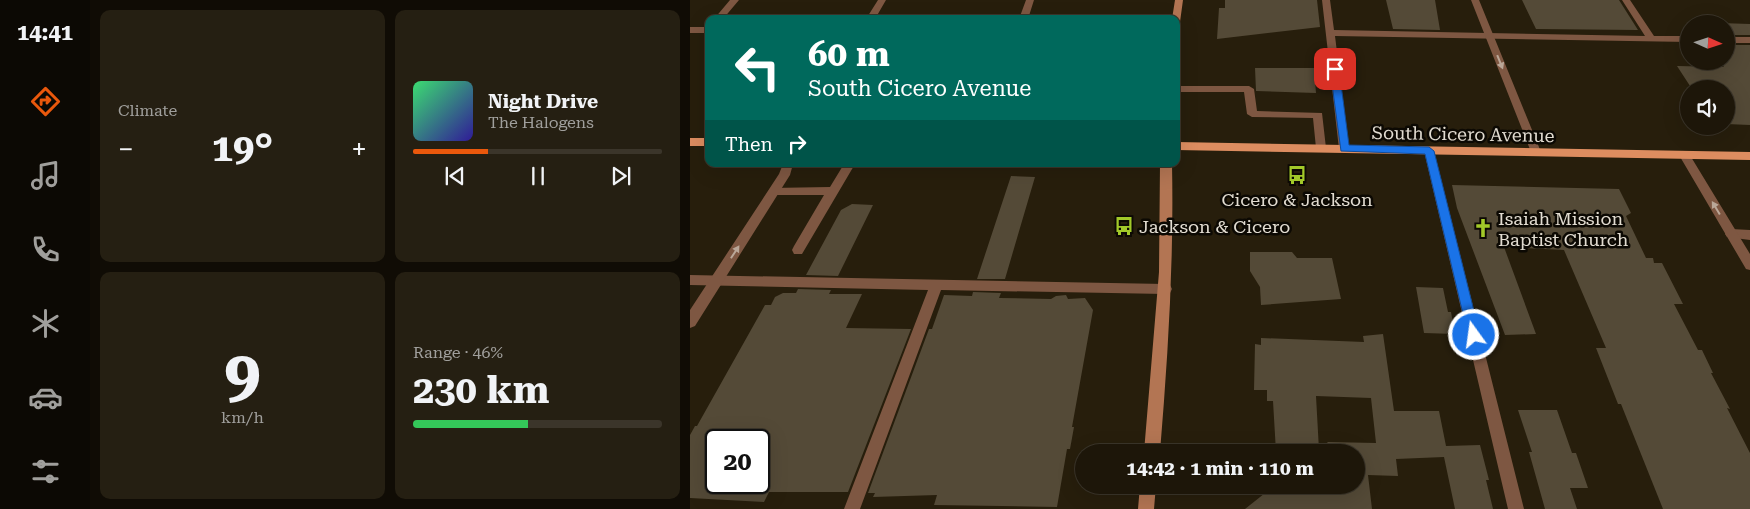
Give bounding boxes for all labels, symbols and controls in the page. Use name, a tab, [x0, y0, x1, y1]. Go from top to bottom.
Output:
north arrow	[1680, 15, 1735, 70]
map controls	[1680, 15, 1735, 135]
text: 14:41	[17, 20, 73, 45]
text: 60 m	[808, 34, 890, 75]
icon: left	[725, 35, 790, 100]
pin	[1314, 48, 1356, 90]
one-way arrow	[1497, 54, 1504, 69]
icon: arrive	[1321, 55, 1349, 83]
text: South Cicero Avenue	[808, 76, 1031, 101]
button: sound	[1680, 80, 1735, 135]
icon: directions	[28, 84, 63, 119]
text: Night Drive	[488, 90, 598, 113]
text: Climate	[118, 101, 177, 120]
text: The Halogens	[488, 113, 594, 132]
street label: South Cicero Avenue	[1371, 122, 1555, 146]
text: 19°	[212, 126, 273, 170]
icon: right	[783, 130, 811, 158]
text: −	[118, 133, 134, 166]
text: +	[351, 133, 367, 166]
text: Then	[725, 133, 773, 156]
icon: music	[28, 158, 63, 193]
icon: previous	[441, 162, 469, 190]
icon: pause	[524, 162, 552, 190]
icon: next	[607, 162, 635, 190]
bus stop icon: Cicero & Jackson	[1286, 164, 1308, 186]
place label: Cicero & Jackson	[1221, 189, 1373, 210]
one-way arrow	[1712, 202, 1721, 215]
place label: Isaiah Mission Baptist Church	[1498, 208, 1629, 250]
bus stop icon: Jackson & Cicero	[1113, 215, 1135, 237]
place label: Jackson & Cicero	[1139, 216, 1290, 237]
church icon: Isaiah Mission Baptist Church	[1472, 217, 1494, 239]
icon: phone	[28, 232, 63, 267]
one-way arrow	[731, 245, 740, 258]
icon: climate	[28, 306, 63, 341]
position arrow	[1447, 308, 1499, 360]
text: 9	[224, 337, 261, 413]
text: Range · 46%	[413, 343, 503, 362]
text: 230 km	[413, 368, 549, 412]
icon: car	[28, 380, 63, 415]
text: km/h	[221, 408, 264, 427]
speed limit sign: 20	[705, 429, 770, 494]
icon: filters	[28, 454, 63, 489]
text: 14:42 · 1 min · 110 m	[1126, 457, 1314, 480]

